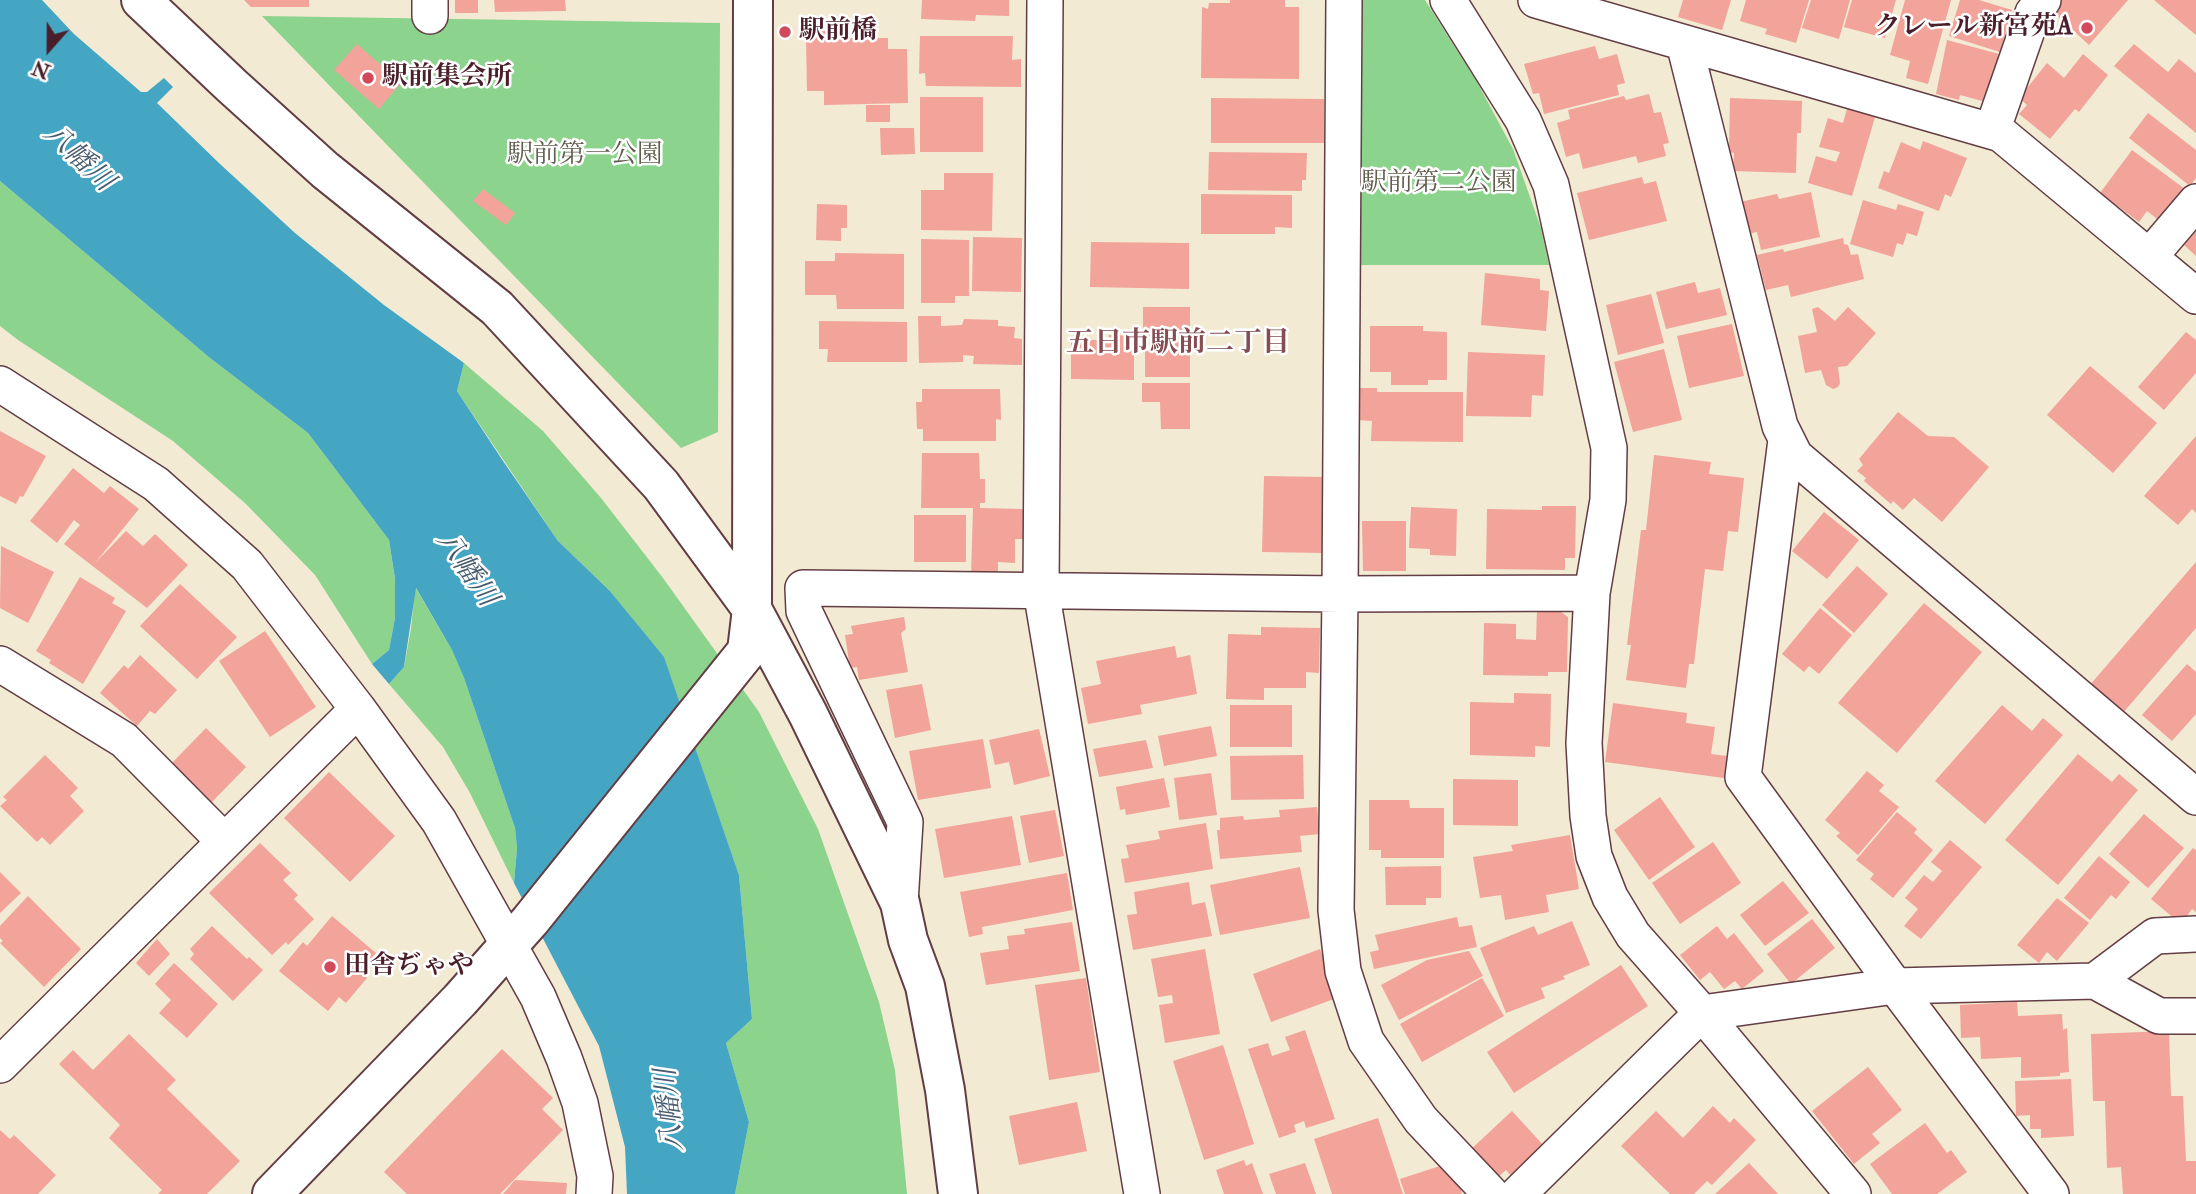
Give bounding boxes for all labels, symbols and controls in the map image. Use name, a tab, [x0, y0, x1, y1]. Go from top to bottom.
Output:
place label: クレール新宮苑A	[1874, 12, 2073, 44]
north arrow	[14, 14, 84, 84]
place label: 駅前橋	[799, 16, 877, 48]
marker: クレール新宮苑A	[2079, 20, 2095, 36]
marker: 駅前橋	[777, 24, 793, 40]
text: N	[29, 54, 54, 83]
place label: 駅前集会所	[382, 62, 512, 94]
marker: 駅前集会所	[360, 70, 376, 86]
water label: 八幡川	[35, 118, 119, 200]
park label: 駅前第一公園	[507, 140, 663, 172]
park label: 駅前第二公園	[1361, 168, 1517, 200]
district label: 五日市駅前二丁目	[1066, 328, 1290, 362]
water label: 八幡川	[427, 526, 503, 614]
place label: 田舎ぢゃや	[344, 951, 474, 983]
marker: 田舎ぢゃや	[322, 959, 338, 975]
water label: 八幡川	[651, 1066, 693, 1154]

